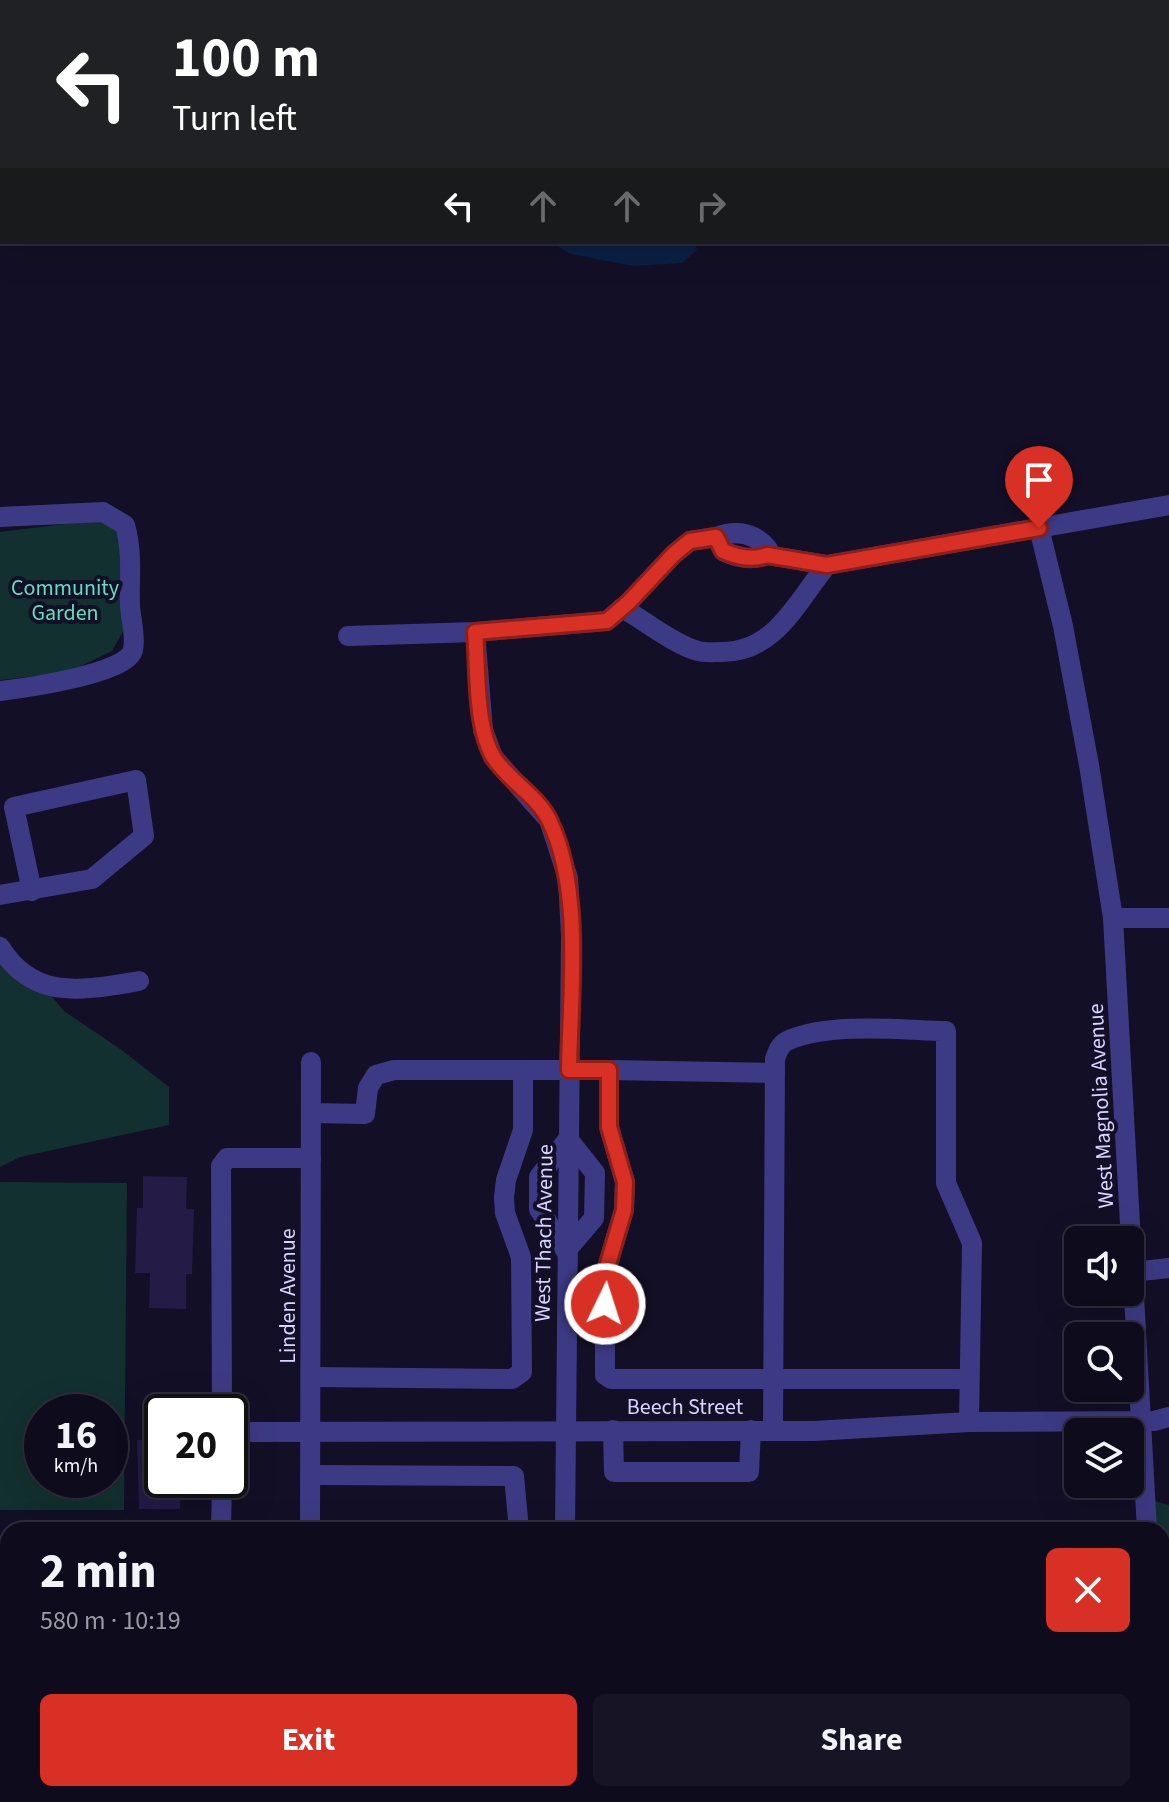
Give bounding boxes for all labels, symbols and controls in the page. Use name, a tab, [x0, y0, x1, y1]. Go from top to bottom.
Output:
text: 100 m	[172, 19, 320, 98]
icon: left	[40, 32, 144, 136]
text: Turn left	[172, 93, 297, 144]
icon: left	[437, 184, 481, 228]
icon: ahead	[521, 184, 565, 228]
icon: ahead	[605, 184, 649, 228]
icon: right	[689, 184, 733, 228]
pin	[1005, 446, 1073, 528]
icon: arrive	[1017, 458, 1061, 502]
park label: Community Garden	[11, 572, 120, 629]
street label: West Magnolia Avenue	[1080, 1003, 1122, 1209]
street label: West Thach Avenue	[526, 1144, 562, 1322]
map controls	[1064, 1226, 1144, 1498]
button: sound	[1064, 1226, 1144, 1306]
street label: Linden Avenue	[272, 1228, 304, 1364]
position arrow	[563, 1262, 647, 1346]
button: search	[1064, 1322, 1144, 1402]
street label: Beech Street	[627, 1391, 744, 1423]
speed limit sign: 20	[144, 1394, 248, 1498]
text: 16	[55, 1407, 97, 1464]
button: layers	[1064, 1418, 1144, 1498]
text: km/h	[54, 1452, 98, 1480]
text: 2 min	[40, 1538, 157, 1606]
button: close	[1046, 1548, 1130, 1632]
text: 580 m · 10:19	[40, 1602, 181, 1639]
button: Exit	[40, 1694, 577, 1786]
button: Share	[593, 1694, 1130, 1786]

